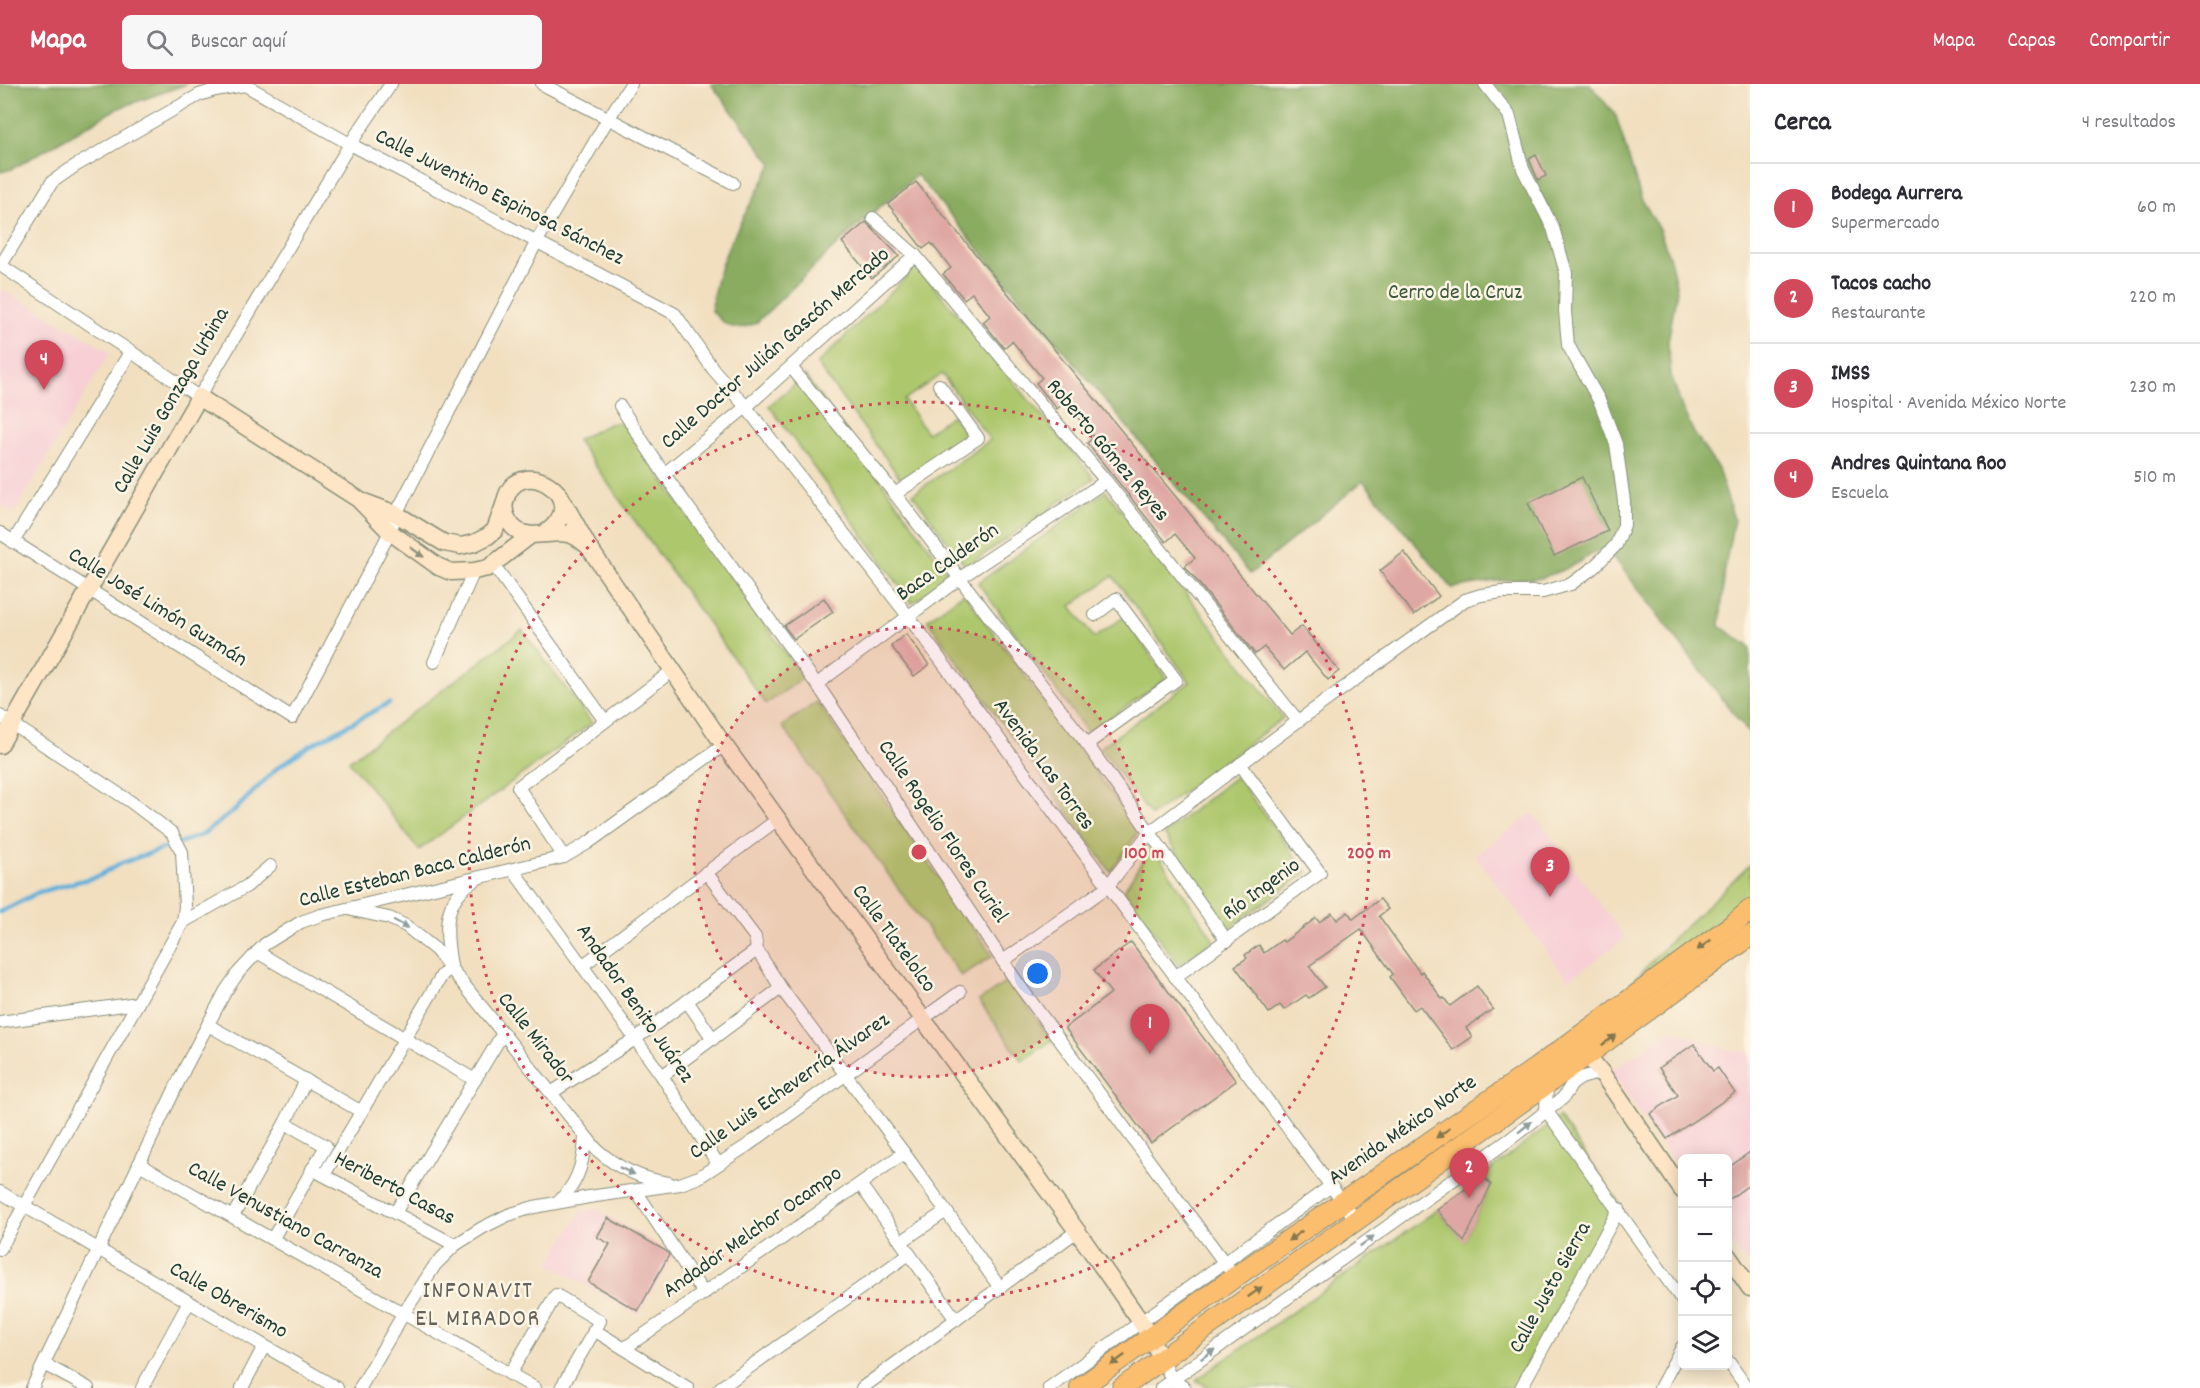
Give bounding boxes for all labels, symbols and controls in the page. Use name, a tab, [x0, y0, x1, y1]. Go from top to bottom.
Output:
search box	[122, 15, 542, 69]
text: Mapa	[30, 22, 86, 62]
icon: search	[143, 26, 176, 59]
text: Buscar aquí	[191, 27, 286, 58]
text: Mapa	[1933, 27, 1975, 57]
text: Capas	[2008, 27, 2056, 57]
text: Compartir	[2089, 27, 2170, 57]
text: Cerca	[1774, 105, 1831, 142]
text: 4 resultados	[2082, 109, 2176, 137]
street label: Calle Juventino Espinosa Sánchez	[369, 122, 629, 275]
text: Bodega Aurrera	[1831, 179, 1962, 210]
text: 1	[1791, 194, 1796, 222]
text: 60 m	[2137, 194, 2176, 222]
text: Supermercado	[1831, 210, 1940, 238]
street label: Calle Doctor Julián Gascón Mercado	[655, 241, 897, 457]
text: Tacos cacho	[1831, 269, 1931, 300]
park label: Cerro de la Cruz	[1388, 278, 1523, 309]
text: 2	[1789, 284, 1798, 312]
text: 220 m	[2129, 284, 2176, 312]
text: Restaurante	[1831, 300, 1926, 328]
street label: Calle Luis Gonzaga Urbina	[106, 301, 238, 500]
pin: 4	[24, 340, 63, 390]
text: IMSS	[1831, 359, 1870, 390]
street label: Roberto Gómez Reyes	[1038, 373, 1176, 529]
text: 3	[1789, 374, 1798, 402]
text: 230 m	[2129, 374, 2176, 402]
text: Hospital · Avenida México Norte	[1831, 390, 2066, 418]
text: Andres Quintana Roo	[1831, 449, 2006, 480]
text: 4	[1789, 464, 1798, 492]
text: 510 m	[2133, 464, 2176, 492]
text: Escuela	[1831, 480, 1888, 508]
street label: Baca Calderón	[890, 516, 1006, 610]
street label: Calle José Limón Guzmán	[61, 540, 253, 676]
one-way arrow	[409, 546, 425, 558]
street label: Avenida Las Torres	[985, 693, 1101, 837]
street label: Calle Rogelio Flores Curiel	[869, 734, 1015, 930]
street label: Calle Esteban Baca Calderón	[296, 829, 534, 917]
centre of rings	[909, 842, 929, 862]
text: 100 m	[1124, 842, 1164, 867]
text: 200 m	[1347, 842, 1391, 867]
pin: 3	[1530, 848, 1570, 897]
street label: Río Ingenio	[1217, 851, 1307, 929]
street label: Calle Tlatelolco	[843, 878, 943, 1000]
street label: Andador Benito Juárez	[567, 918, 701, 1090]
one-way arrow	[393, 919, 410, 929]
one-way arrow	[1696, 939, 1711, 951]
your location	[1023, 959, 1052, 988]
street label: Calle Mirador	[489, 986, 582, 1093]
pin: 1	[1130, 1004, 1170, 1054]
street label: Calle Luis Echeverría Álvarez	[683, 1005, 897, 1168]
one-way arrow	[1600, 1034, 1616, 1046]
street label: Avenida México Norte	[1322, 1068, 1484, 1194]
one-way arrow	[1517, 1121, 1532, 1134]
one-way arrow	[1436, 1127, 1452, 1139]
street label: Heriberto Casas	[328, 1144, 460, 1234]
pin: 2	[1450, 1148, 1488, 1198]
street label: Calle Venustiano Carranza	[181, 1154, 389, 1288]
map controls	[1678, 1154, 1732, 1370]
button: +	[1678, 1154, 1732, 1208]
street label: Andador Melchor Ocampo	[657, 1159, 849, 1307]
one-way arrow	[619, 1166, 636, 1175]
button: −	[1678, 1208, 1732, 1262]
street label: Calle Justo Sierra	[1502, 1216, 1600, 1359]
one-way arrow	[1287, 1230, 1303, 1242]
one-way arrow	[1359, 1235, 1375, 1247]
street label: Calle Obrerismo	[163, 1254, 293, 1348]
button: locate	[1678, 1262, 1732, 1316]
district label: INFONAVIT EL MIRADOR	[415, 1275, 541, 1337]
one-way arrow	[1246, 1286, 1262, 1298]
button: layers	[1678, 1316, 1732, 1370]
one-way arrow	[1200, 1348, 1216, 1360]
one-way arrow	[1111, 1354, 1127, 1366]

